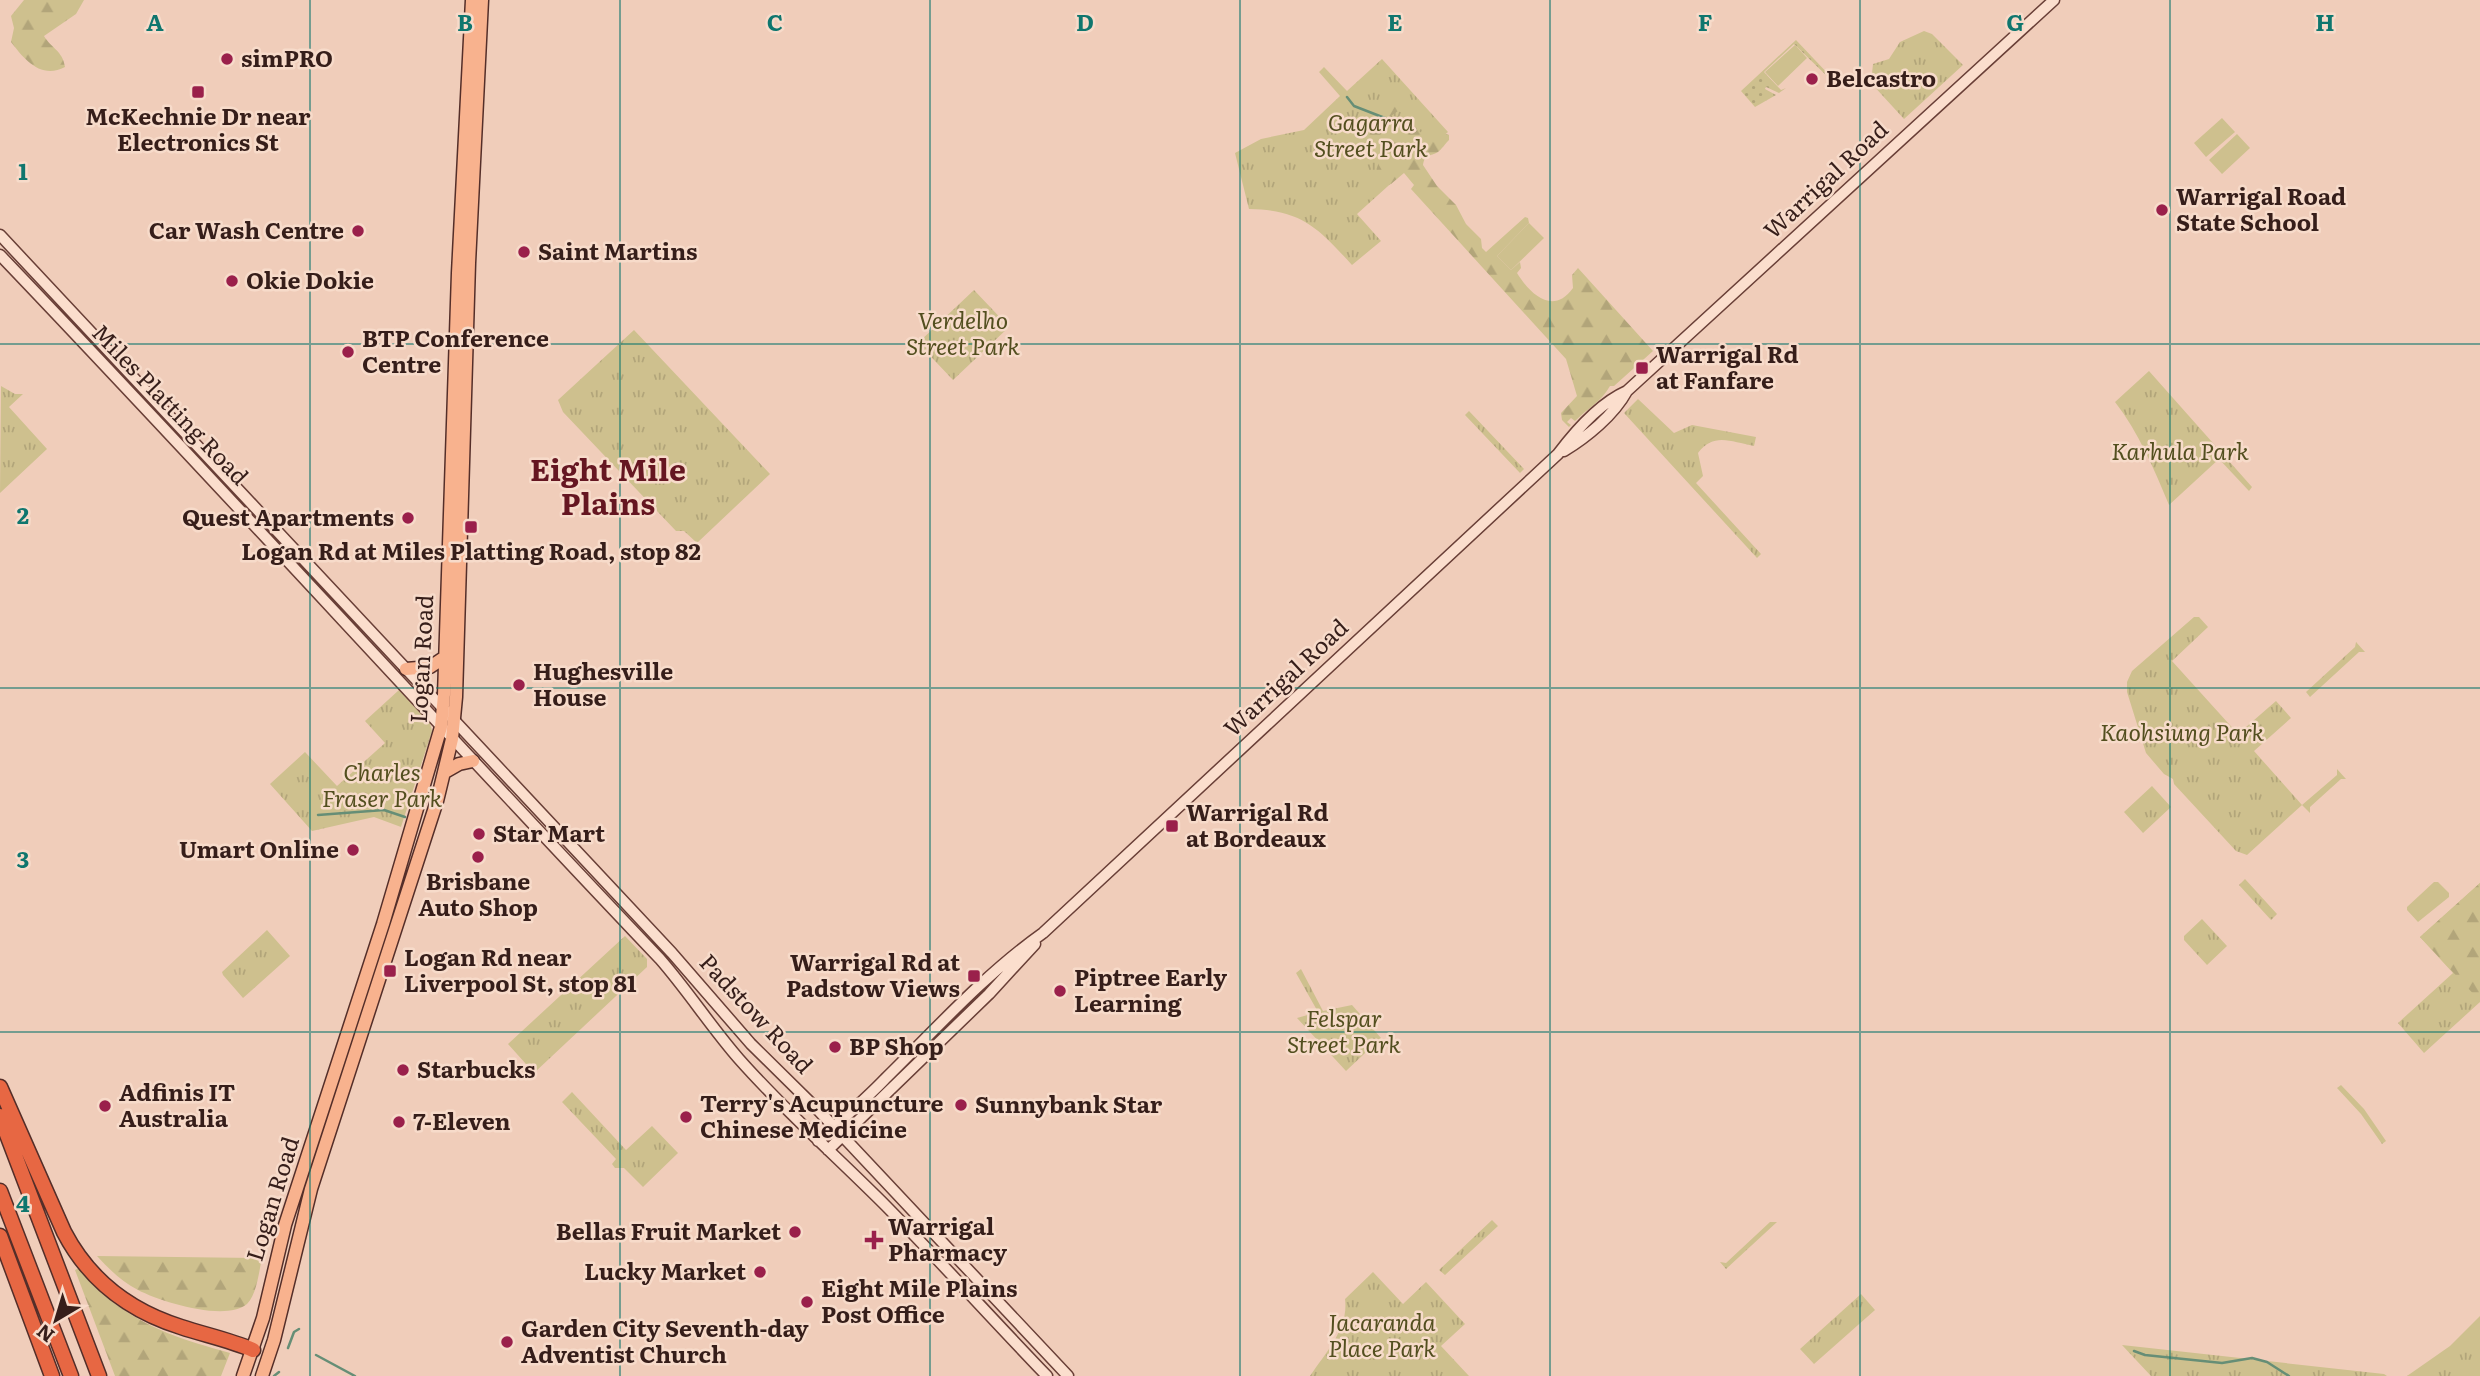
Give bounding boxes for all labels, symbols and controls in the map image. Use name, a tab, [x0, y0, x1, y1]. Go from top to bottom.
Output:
text: A	[146, 4, 164, 38]
text: B	[457, 4, 473, 38]
text: C	[767, 4, 783, 38]
text: D	[1076, 4, 1094, 38]
text: E	[1387, 4, 1403, 38]
text: F	[1698, 4, 1713, 38]
text: G	[2006, 4, 2024, 38]
text: H	[2315, 4, 2335, 38]
place label: simPRO	[241, 40, 333, 74]
marker: simPRO	[219, 51, 235, 67]
place label: Belcastro	[1826, 60, 1936, 94]
marker: Belcastro	[1804, 71, 1820, 87]
marker: McKechnie Dr near Electronics St	[190, 84, 206, 100]
place label: McKechnie Dr near Electronics St	[85, 98, 311, 158]
park label: Gagarra Street Park	[1314, 104, 1428, 164]
street label: Warrigal Road	[1755, 112, 1895, 245]
text: 1	[18, 153, 28, 187]
place label: Warrigal Road State School	[2176, 178, 2346, 238]
marker: Warrigal Road State School	[2154, 202, 2170, 218]
place label: Car Wash Centre	[149, 212, 344, 246]
marker: Car Wash Centre	[350, 223, 366, 239]
place label: Saint Martins	[538, 233, 698, 267]
marker: Saint Martins	[516, 244, 532, 260]
place label: Okie Dokie	[246, 262, 374, 296]
marker: Okie Dokie	[224, 273, 240, 289]
park label: Verdelho Street Park	[906, 302, 1020, 362]
street label: Miles Platting Road	[85, 315, 257, 492]
place label: BTP Conference Centre	[362, 320, 549, 380]
place label: Warrigal Rd at Fanfare	[1656, 336, 1799, 396]
marker: BTP Conference Centre	[340, 344, 356, 360]
marker: Warrigal Rd at Fanfare	[1634, 360, 1650, 376]
park label: Karhula Park	[2111, 433, 2249, 467]
district label: Eight Mile Plains	[530, 446, 686, 524]
text: 2	[17, 497, 29, 531]
place label: Quest Apartments	[182, 499, 394, 533]
marker: Quest Apartments	[400, 510, 416, 526]
marker: Logan Rd at Miles Platting Road, stop 82	[463, 519, 479, 535]
place label: Logan Rd at Miles Platting Road, stop 82	[241, 533, 701, 567]
street label: Logan Road	[400, 594, 440, 724]
street label: Warrigal Road	[1215, 610, 1355, 743]
place label: Hughesville House	[533, 653, 673, 713]
marker: Hughesville House	[511, 677, 527, 693]
park label: Kaohsiung Park	[2100, 714, 2264, 748]
park label: Charles Fraser Park	[322, 754, 442, 814]
place label: Warrigal Rd at Bordeaux	[1186, 794, 1329, 854]
place label: Star Mart	[493, 815, 605, 849]
marker: Warrigal Rd at Bordeaux	[1164, 818, 1180, 834]
marker: Star Mart	[471, 826, 487, 842]
place label: Umart Online	[179, 831, 339, 865]
text: 3	[17, 841, 29, 875]
marker: Umart Online	[345, 842, 361, 858]
marker: Brisbane Auto Shop	[470, 849, 486, 865]
place label: Brisbane Auto Shop	[418, 863, 538, 923]
place label: Logan Rd near Liverpool St, stop 81	[404, 939, 637, 999]
place label: Warrigal Rd at Padstow Views	[786, 944, 960, 1004]
street label: Padstow Road	[693, 945, 822, 1080]
place label: Piptree Early Learning	[1074, 959, 1227, 1019]
marker: Logan Rd near Liverpool St, stop 81	[382, 963, 398, 979]
marker: Warrigal Rd at Padstow Views	[966, 968, 982, 984]
marker: Piptree Early Learning	[1052, 983, 1068, 999]
park label: Felspar Street Park	[1287, 1000, 1401, 1060]
place label: BP Shop	[849, 1028, 944, 1062]
marker: BP Shop	[827, 1039, 843, 1055]
place label: Starbucks	[417, 1051, 536, 1085]
marker: Starbucks	[395, 1062, 411, 1078]
place label: Adfinis IT Australia	[119, 1074, 235, 1134]
place label: Terry's Acupuncture Chinese Medicine	[700, 1085, 944, 1145]
place label: Sunnybank Star	[975, 1086, 1163, 1120]
marker: Sunnybank Star	[953, 1097, 969, 1113]
marker: Adfinis IT Australia	[97, 1098, 113, 1114]
place label: 7-Eleven	[413, 1103, 510, 1137]
marker: Terry's Acupuncture Chinese Medicine	[678, 1109, 694, 1125]
marker: 7-Eleven	[391, 1114, 407, 1130]
street label: Logan Road	[236, 1132, 306, 1265]
text: 4	[16, 1185, 30, 1219]
place label: Warrigal Pharmacy	[888, 1208, 1007, 1268]
place label: Bellas Fruit Market	[556, 1213, 781, 1247]
marker: Bellas Fruit Market	[787, 1224, 803, 1240]
marker: Warrigal Pharmacy	[866, 1232, 882, 1248]
place label: Lucky Market	[584, 1253, 746, 1287]
marker: Lucky Market	[752, 1264, 768, 1280]
place label: Eight Mile Plains Post Office	[821, 1270, 1018, 1330]
north arrow	[21, 1285, 91, 1355]
marker: Eight Mile Plains Post Office	[799, 1294, 815, 1310]
park label: Jacaranda Place Park	[1328, 1304, 1436, 1364]
place label: Garden City Seventh-day Adventist Church	[521, 1310, 809, 1370]
text: N	[30, 1318, 60, 1350]
marker: Garden City Seventh-day Adventist Church	[499, 1334, 515, 1350]

